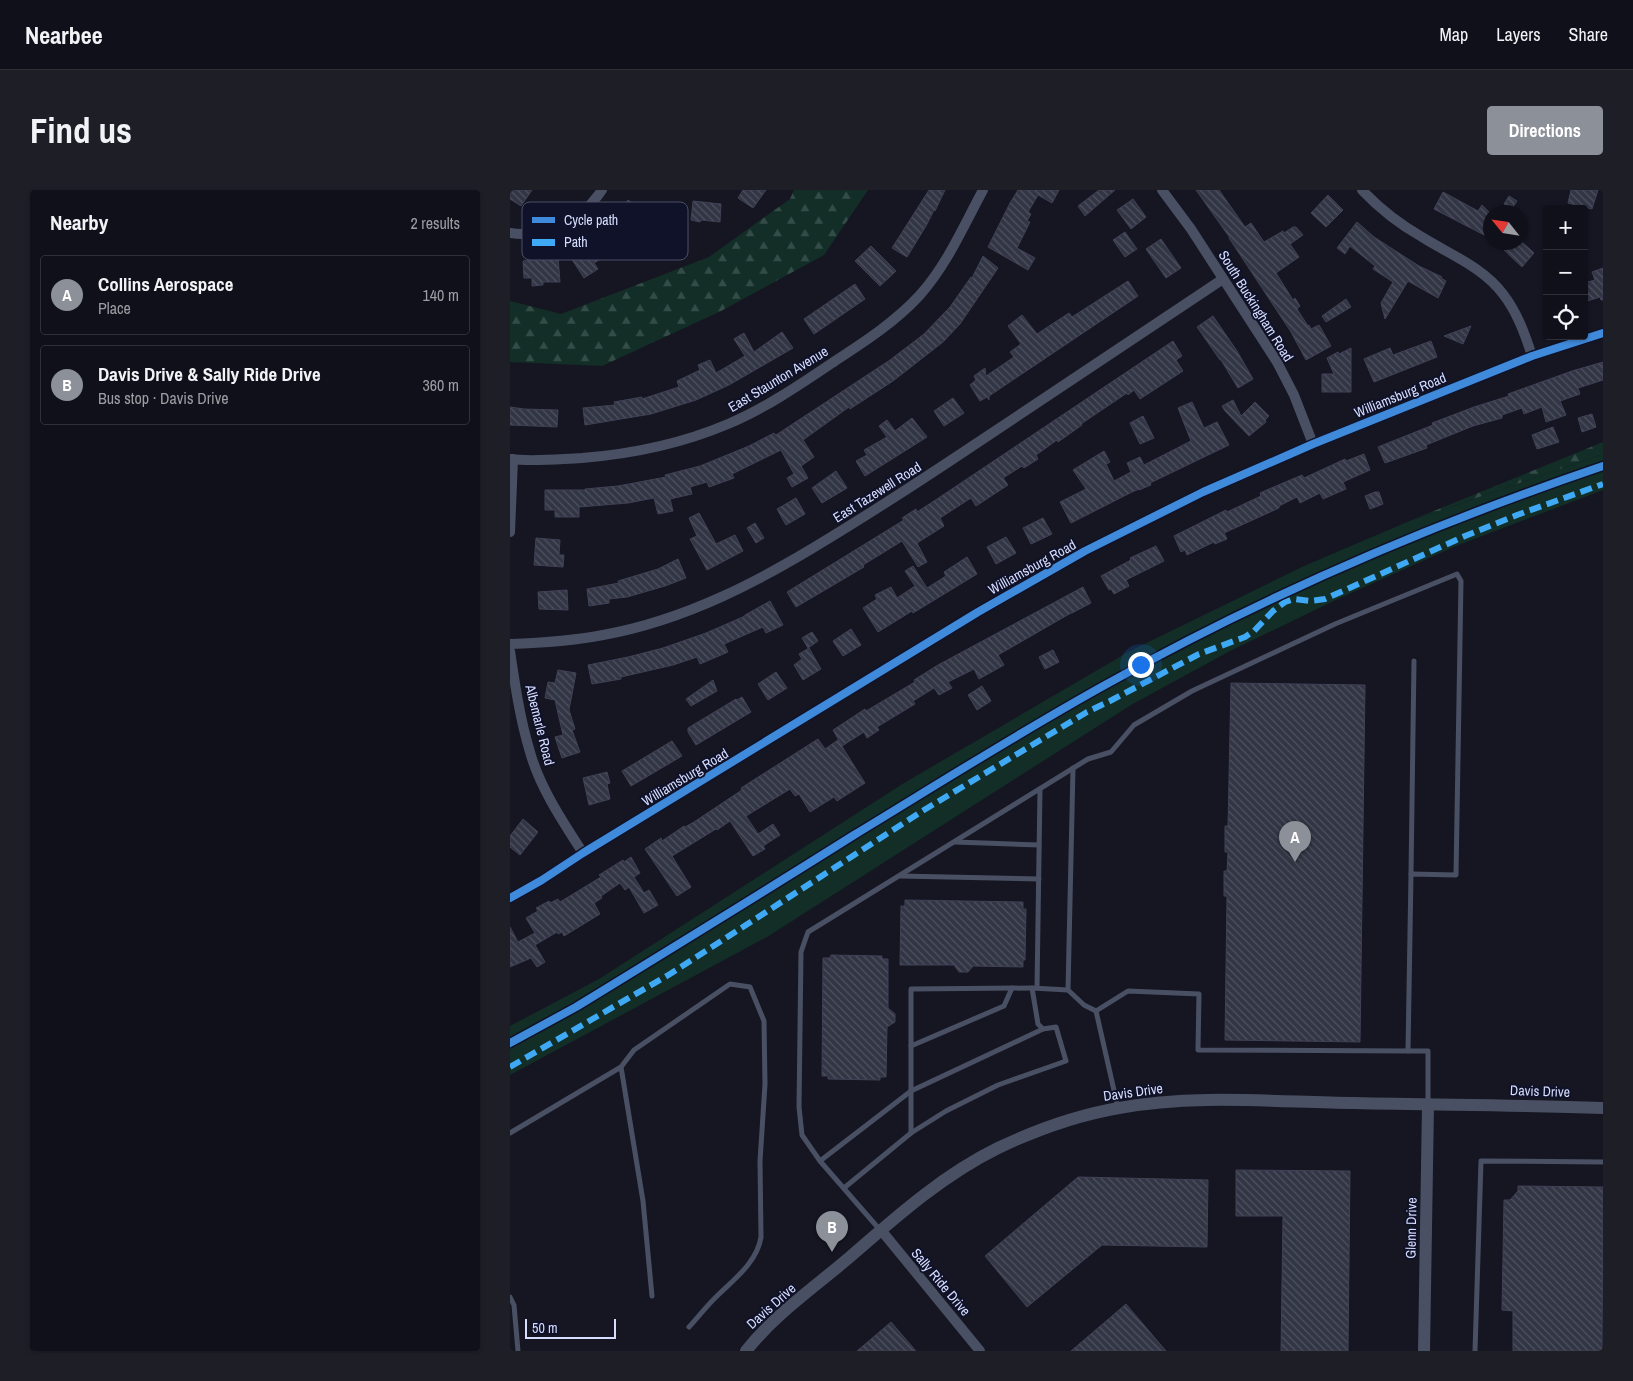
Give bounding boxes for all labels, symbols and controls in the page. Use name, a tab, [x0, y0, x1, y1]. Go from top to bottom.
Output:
text: Nearbee	[25, 19, 103, 51]
text: Map	[1440, 22, 1468, 47]
text: Layers	[1496, 22, 1541, 47]
text: Share	[1569, 22, 1608, 47]
button: Directions	[1487, 106, 1603, 155]
text: Find us	[30, 107, 132, 154]
legend	[522, 202, 688, 260]
north arrow	[1483, 205, 1528, 250]
map controls	[1543, 205, 1588, 340]
button: +	[1543, 205, 1588, 250]
text: Nearby	[50, 208, 108, 237]
text: Cycle path	[564, 211, 618, 229]
text: 2 results	[410, 212, 460, 234]
text: Path	[564, 233, 588, 251]
street label: South Buckingham Road	[1215, 247, 1297, 365]
button: −	[1543, 250, 1588, 295]
text: Collins Aerospace	[98, 271, 233, 297]
text: A	[62, 284, 72, 306]
text: 140 m	[423, 284, 459, 306]
button: locate	[1543, 295, 1588, 340]
text: Place	[98, 297, 131, 319]
street label: East Staunton Avenue	[725, 342, 831, 416]
text: Davis Drive & Sally Ride Drive	[98, 361, 321, 387]
street label: Williamsburg Road	[1351, 368, 1449, 422]
text: B	[62, 374, 72, 396]
text: 360 m	[423, 374, 459, 396]
text: Bus stop · Davis Drive	[98, 387, 229, 409]
street label: East Tazewell Road	[829, 458, 925, 526]
street label: Williamsburg Road	[985, 535, 1079, 599]
your location	[1128, 652, 1154, 678]
street label: Albemarle Road	[521, 682, 559, 767]
street label: Williamsburg Road	[639, 744, 731, 810]
pin: A	[1279, 821, 1311, 862]
street label: Davis Drive	[1102, 1079, 1164, 1105]
street label: Davis Drive	[1510, 1081, 1570, 1101]
street label: Glenn Drive	[1401, 1197, 1421, 1259]
pin: B	[816, 1211, 848, 1252]
street label: Sally Ride Drive	[907, 1244, 975, 1320]
street label: Davis Drive	[743, 1279, 799, 1333]
scale bar	[525, 1316, 616, 1339]
text: 50 m	[532, 1319, 558, 1337]

